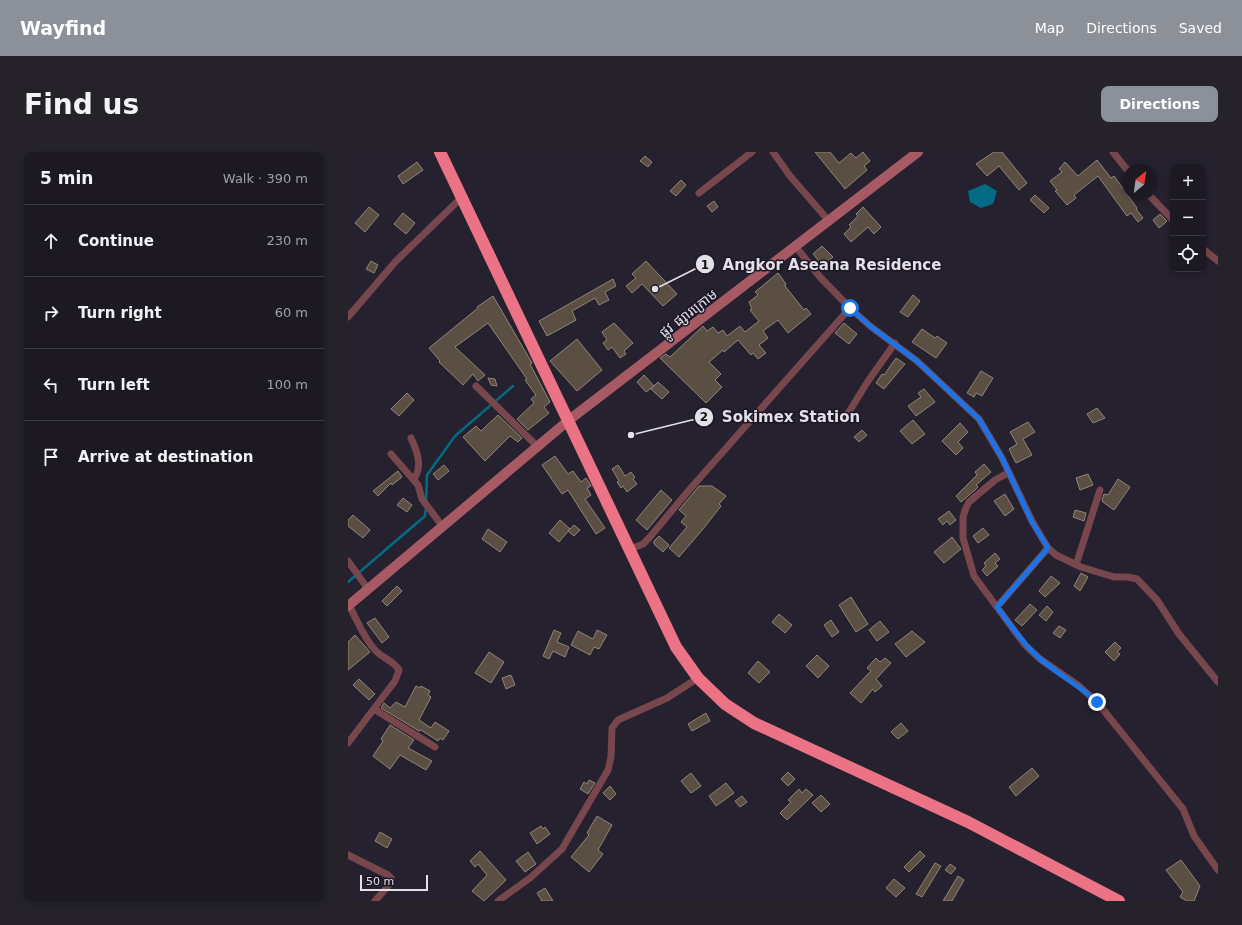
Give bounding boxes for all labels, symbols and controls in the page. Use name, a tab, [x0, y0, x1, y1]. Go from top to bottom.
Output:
text: Wayfind	[20, 17, 106, 39]
text: Map	[1035, 20, 1064, 36]
text: Directions	[1086, 20, 1157, 36]
text: Saved	[1179, 20, 1222, 36]
button: Directions	[1101, 86, 1218, 122]
text: Find us	[24, 88, 139, 121]
north arrow	[1122, 164, 1158, 200]
map controls	[1170, 164, 1206, 272]
button: +	[1170, 164, 1206, 200]
text: 5 min	[40, 168, 93, 188]
text: Walk · 390 m	[223, 171, 308, 186]
button: −	[1170, 200, 1206, 236]
icon: ahead	[40, 230, 62, 252]
text: Continue	[78, 232, 154, 250]
text: 230 m	[266, 233, 308, 248]
button: locate	[1170, 236, 1206, 272]
callout: Angkor Aseana Residence	[695, 251, 949, 278]
text: Angkor Aseana Residence	[723, 256, 941, 274]
text: 1	[701, 258, 709, 272]
street label: ផ្លូវ ផ្សារក្រោម	[656, 285, 723, 344]
route start	[841, 299, 859, 317]
icon: right	[40, 302, 62, 324]
text: Turn right	[78, 304, 162, 322]
text: 60 m	[275, 305, 308, 320]
icon: left	[40, 374, 62, 396]
text: Turn left	[78, 376, 150, 394]
text: 100 m	[266, 377, 308, 392]
callout: Sokimex Station	[694, 403, 868, 430]
text: Sokimex Station	[722, 408, 860, 426]
text: 2	[700, 410, 708, 424]
icon: arrive	[40, 446, 62, 468]
text: Arrive at destination	[78, 448, 253, 466]
route end	[1088, 693, 1106, 711]
scale bar	[360, 873, 428, 892]
text: 50 m	[366, 875, 394, 888]

